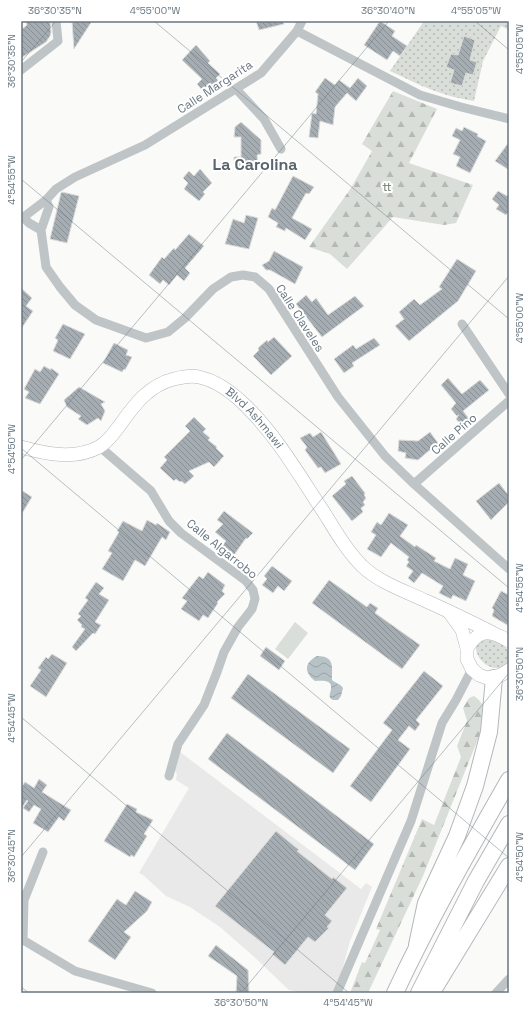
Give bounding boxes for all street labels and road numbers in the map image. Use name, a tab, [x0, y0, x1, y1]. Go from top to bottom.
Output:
street label: Calle Margarita	[174, 57, 256, 117]
street label: Calle Claveles	[272, 281, 328, 355]
street label: Blvd Ashmawi	[222, 383, 287, 452]
street label: Calle Pino	[428, 410, 480, 458]
street label: Calle Algarrobo	[183, 515, 261, 583]

